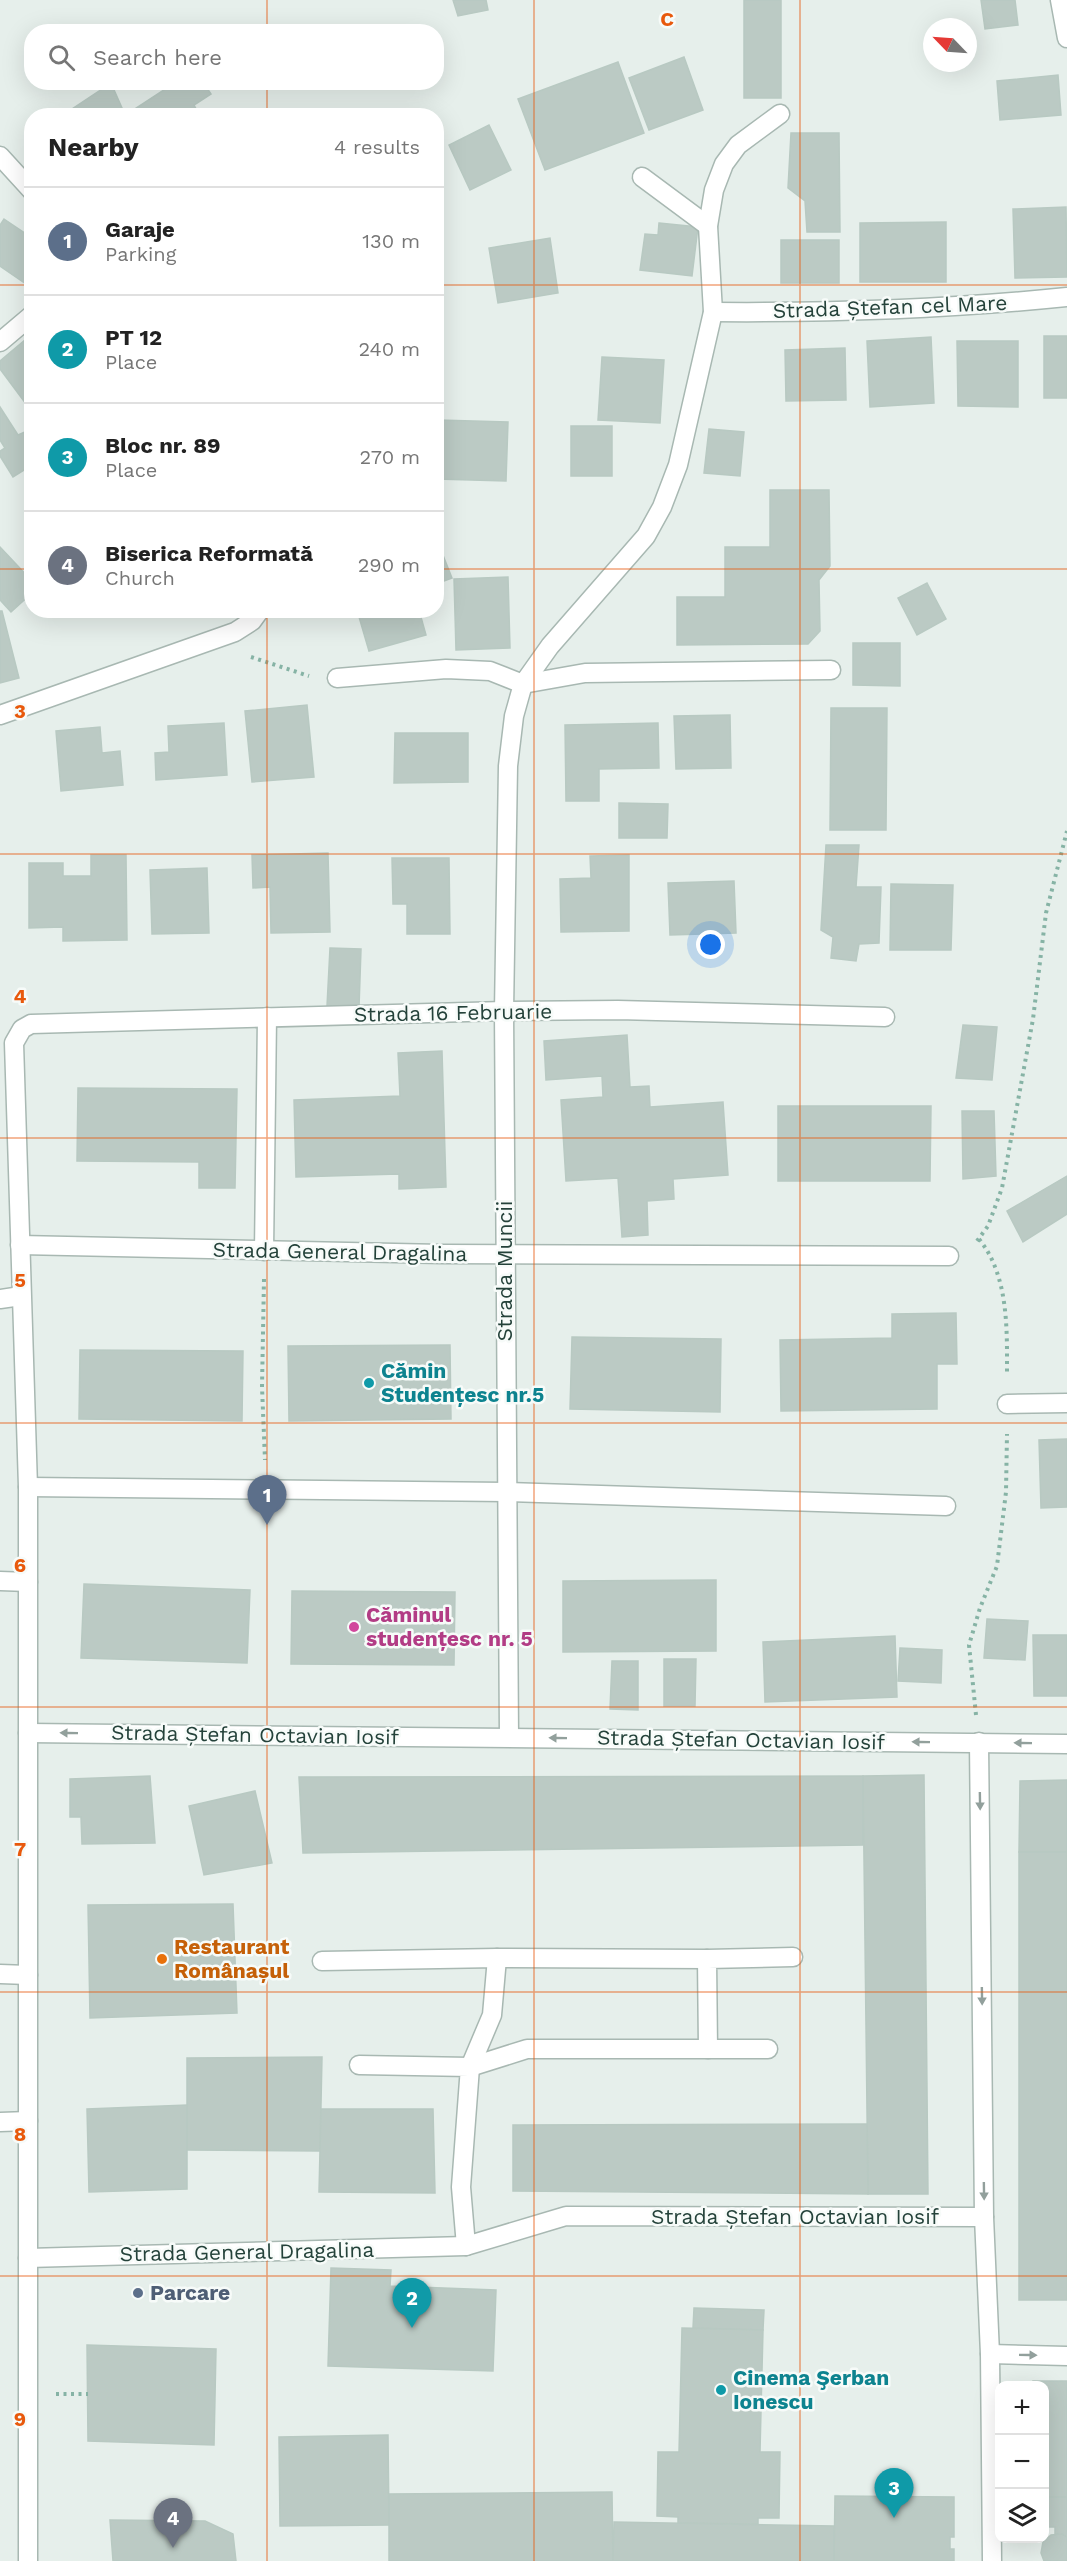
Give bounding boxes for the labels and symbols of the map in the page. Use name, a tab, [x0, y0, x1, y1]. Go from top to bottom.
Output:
text: C	[660, 7, 674, 31]
north arrow	[923, 18, 977, 72]
street label: Strada Ștefan cel Mare	[772, 290, 1008, 323]
text: 3	[14, 699, 26, 723]
your location	[696, 930, 725, 959]
text: 4	[14, 984, 27, 1008]
street label: Strada 16 Februarie	[354, 998, 552, 1027]
street label: Strada Muncii	[492, 1201, 517, 1341]
street label: Strada General Dragalina	[212, 1237, 468, 1266]
text: 5	[14, 1268, 26, 1292]
place label: Cămin Studențesc nr.5	[381, 1358, 544, 1407]
marker: Cămin Studențesc nr.5	[362, 1376, 376, 1390]
pin: 1	[248, 1476, 286, 1525]
text: 6	[14, 1553, 26, 1577]
place label: Căminul studențesc nr. 5	[366, 1602, 533, 1651]
marker: Căminul studențesc nr. 5	[347, 1620, 361, 1634]
street label: Strada Ștefan Octavian Iosif	[111, 1719, 399, 1750]
street label: Strada Ștefan Octavian Iosif	[597, 1724, 885, 1755]
one-way arrow	[59, 1728, 78, 1738]
one-way arrow	[548, 1733, 567, 1742]
one-way arrow	[911, 1737, 930, 1746]
one-way arrow	[1014, 1738, 1033, 1748]
one-way arrow	[975, 1791, 985, 1810]
text: 7	[14, 1837, 26, 1861]
place label: Restaurant Românașul	[174, 1934, 289, 1983]
marker: Restaurant Românașul	[155, 1952, 169, 1966]
one-way arrow	[977, 1986, 987, 2005]
text: 8	[14, 2122, 26, 2146]
one-way arrow	[979, 2181, 989, 2200]
street label: Strada Ștefan Octavian Iosif	[651, 2204, 939, 2229]
street label: Strada General Dragalina	[119, 2237, 375, 2266]
pin: 2	[392, 2278, 432, 2328]
place label: Parcare	[150, 2280, 230, 2305]
marker: Parcare	[131, 2286, 145, 2300]
one-way arrow	[1019, 2350, 1038, 2360]
place label: Cinema Şerban Ionescu	[733, 2365, 889, 2414]
marker: Cinema Şerban Ionescu	[714, 2383, 728, 2397]
text: 9	[14, 2407, 26, 2431]
pin: 3	[874, 2468, 914, 2518]
pin: 4	[154, 2498, 192, 2548]

